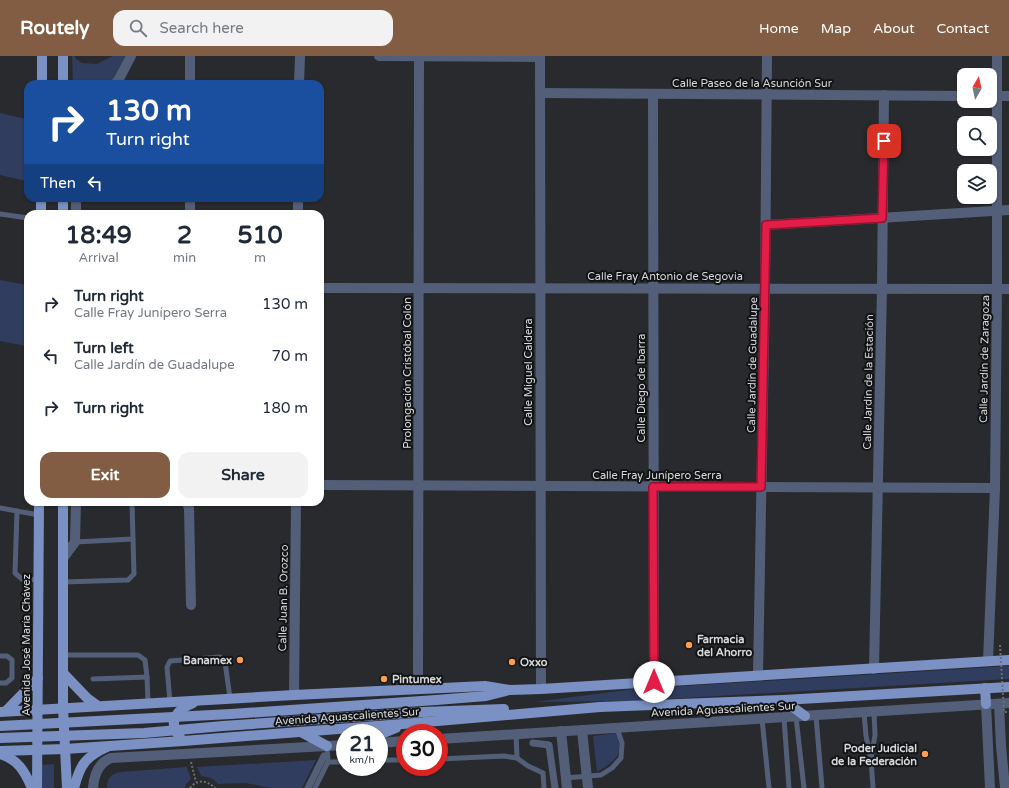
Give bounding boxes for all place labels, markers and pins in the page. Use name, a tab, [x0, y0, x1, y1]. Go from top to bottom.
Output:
pin	[867, 124, 901, 158]
place label: Farmacia del Ahorro	[697, 633, 753, 659]
marker: Farmacia del Ahorro	[684, 640, 694, 650]
place label: Banamex	[183, 654, 232, 667]
marker: Banamex	[235, 655, 245, 665]
place label: Oxxo	[520, 656, 548, 669]
marker: Oxxo	[507, 657, 517, 667]
place label: Pintumex	[392, 673, 442, 686]
marker: Pintumex	[379, 674, 389, 684]
place label: Poder Judicial de la Federación	[831, 742, 917, 768]
marker: Poder Judicial de la Federación	[920, 749, 930, 759]

